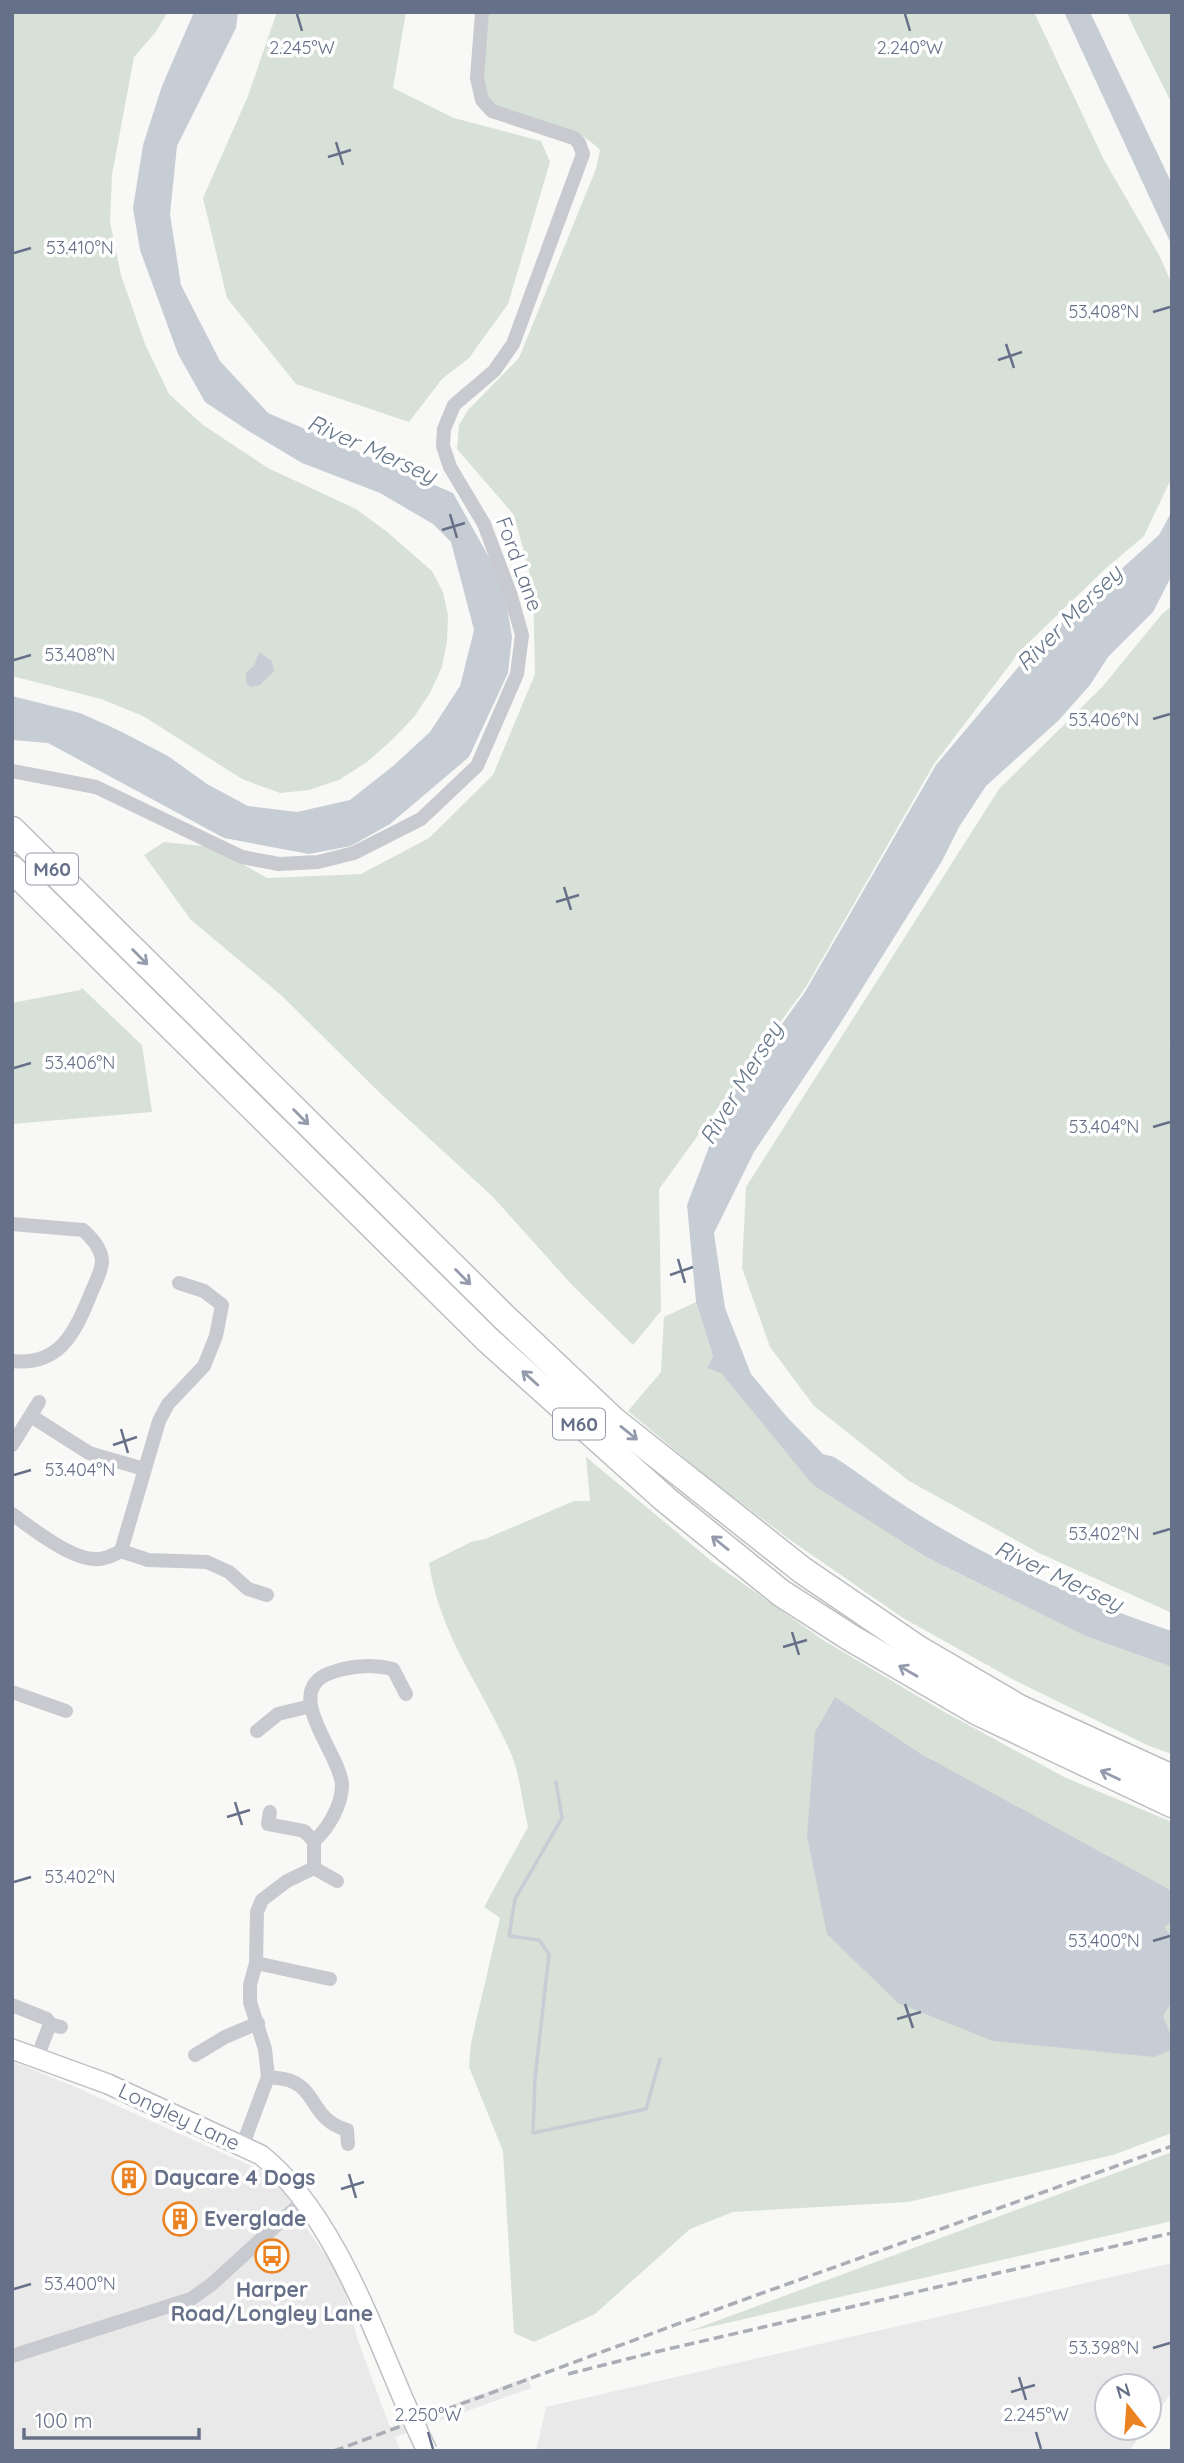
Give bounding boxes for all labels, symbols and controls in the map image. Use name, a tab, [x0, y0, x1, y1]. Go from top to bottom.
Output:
text: 2.245°W	[269, 36, 335, 59]
text: 2.240°W	[877, 36, 943, 59]
text: 53.410°N	[46, 236, 114, 259]
text: 53.408°N	[1069, 300, 1139, 323]
water label: River Mersey	[303, 407, 443, 491]
street label: Ford Lane	[491, 513, 549, 614]
water label: River Mersey	[1010, 557, 1129, 677]
text: 53.408°N	[45, 643, 115, 666]
text: 53.406°N	[1069, 708, 1139, 731]
road number: M60	[26, 854, 78, 884]
one-way arrow	[131, 948, 148, 965]
water label: River Mersey	[693, 1014, 790, 1149]
text: 53.406°N	[45, 1051, 115, 1074]
one-way arrow	[293, 1108, 310, 1125]
text: 53.404°N	[1069, 1115, 1139, 1138]
one-way arrow	[454, 1268, 471, 1285]
one-way arrow	[522, 1370, 539, 1387]
road number: M60	[553, 1408, 605, 1440]
one-way arrow	[619, 1425, 638, 1440]
text: 53.404°N	[45, 1458, 115, 1481]
text: 53.402°N	[1068, 1522, 1140, 1545]
water label: River Mersey	[990, 1533, 1130, 1619]
one-way arrow	[712, 1536, 730, 1551]
one-way arrow	[898, 1664, 918, 1678]
one-way arrow	[1100, 1768, 1121, 1781]
text: 53.402°N	[44, 1865, 116, 1888]
text: 53.400°N	[1068, 1929, 1140, 1952]
street label: Longley Lane	[115, 2077, 244, 2156]
building icon: Daycare 4 Dogs	[110, 2159, 148, 2197]
place label: Daycare 4 Dogs	[154, 2164, 315, 2190]
building icon: Everglade	[161, 2200, 199, 2238]
place label: Everglade	[204, 2205, 306, 2231]
bus stop icon: Harper Road/Longley Lane	[253, 2237, 291, 2275]
text: 53.400°N	[44, 2272, 116, 2295]
place label: Harper Road/Longley Lane	[171, 2276, 373, 2326]
text: 53.398°N	[1069, 2336, 1139, 2359]
north arrow	[1093, 2372, 1163, 2442]
text: N	[1113, 2377, 1133, 2404]
scale bar	[24, 2396, 200, 2440]
text: 2.250°W	[394, 2403, 462, 2426]
text: 2.245°W	[1003, 2403, 1069, 2426]
text: 100 m	[35, 2407, 93, 2433]

